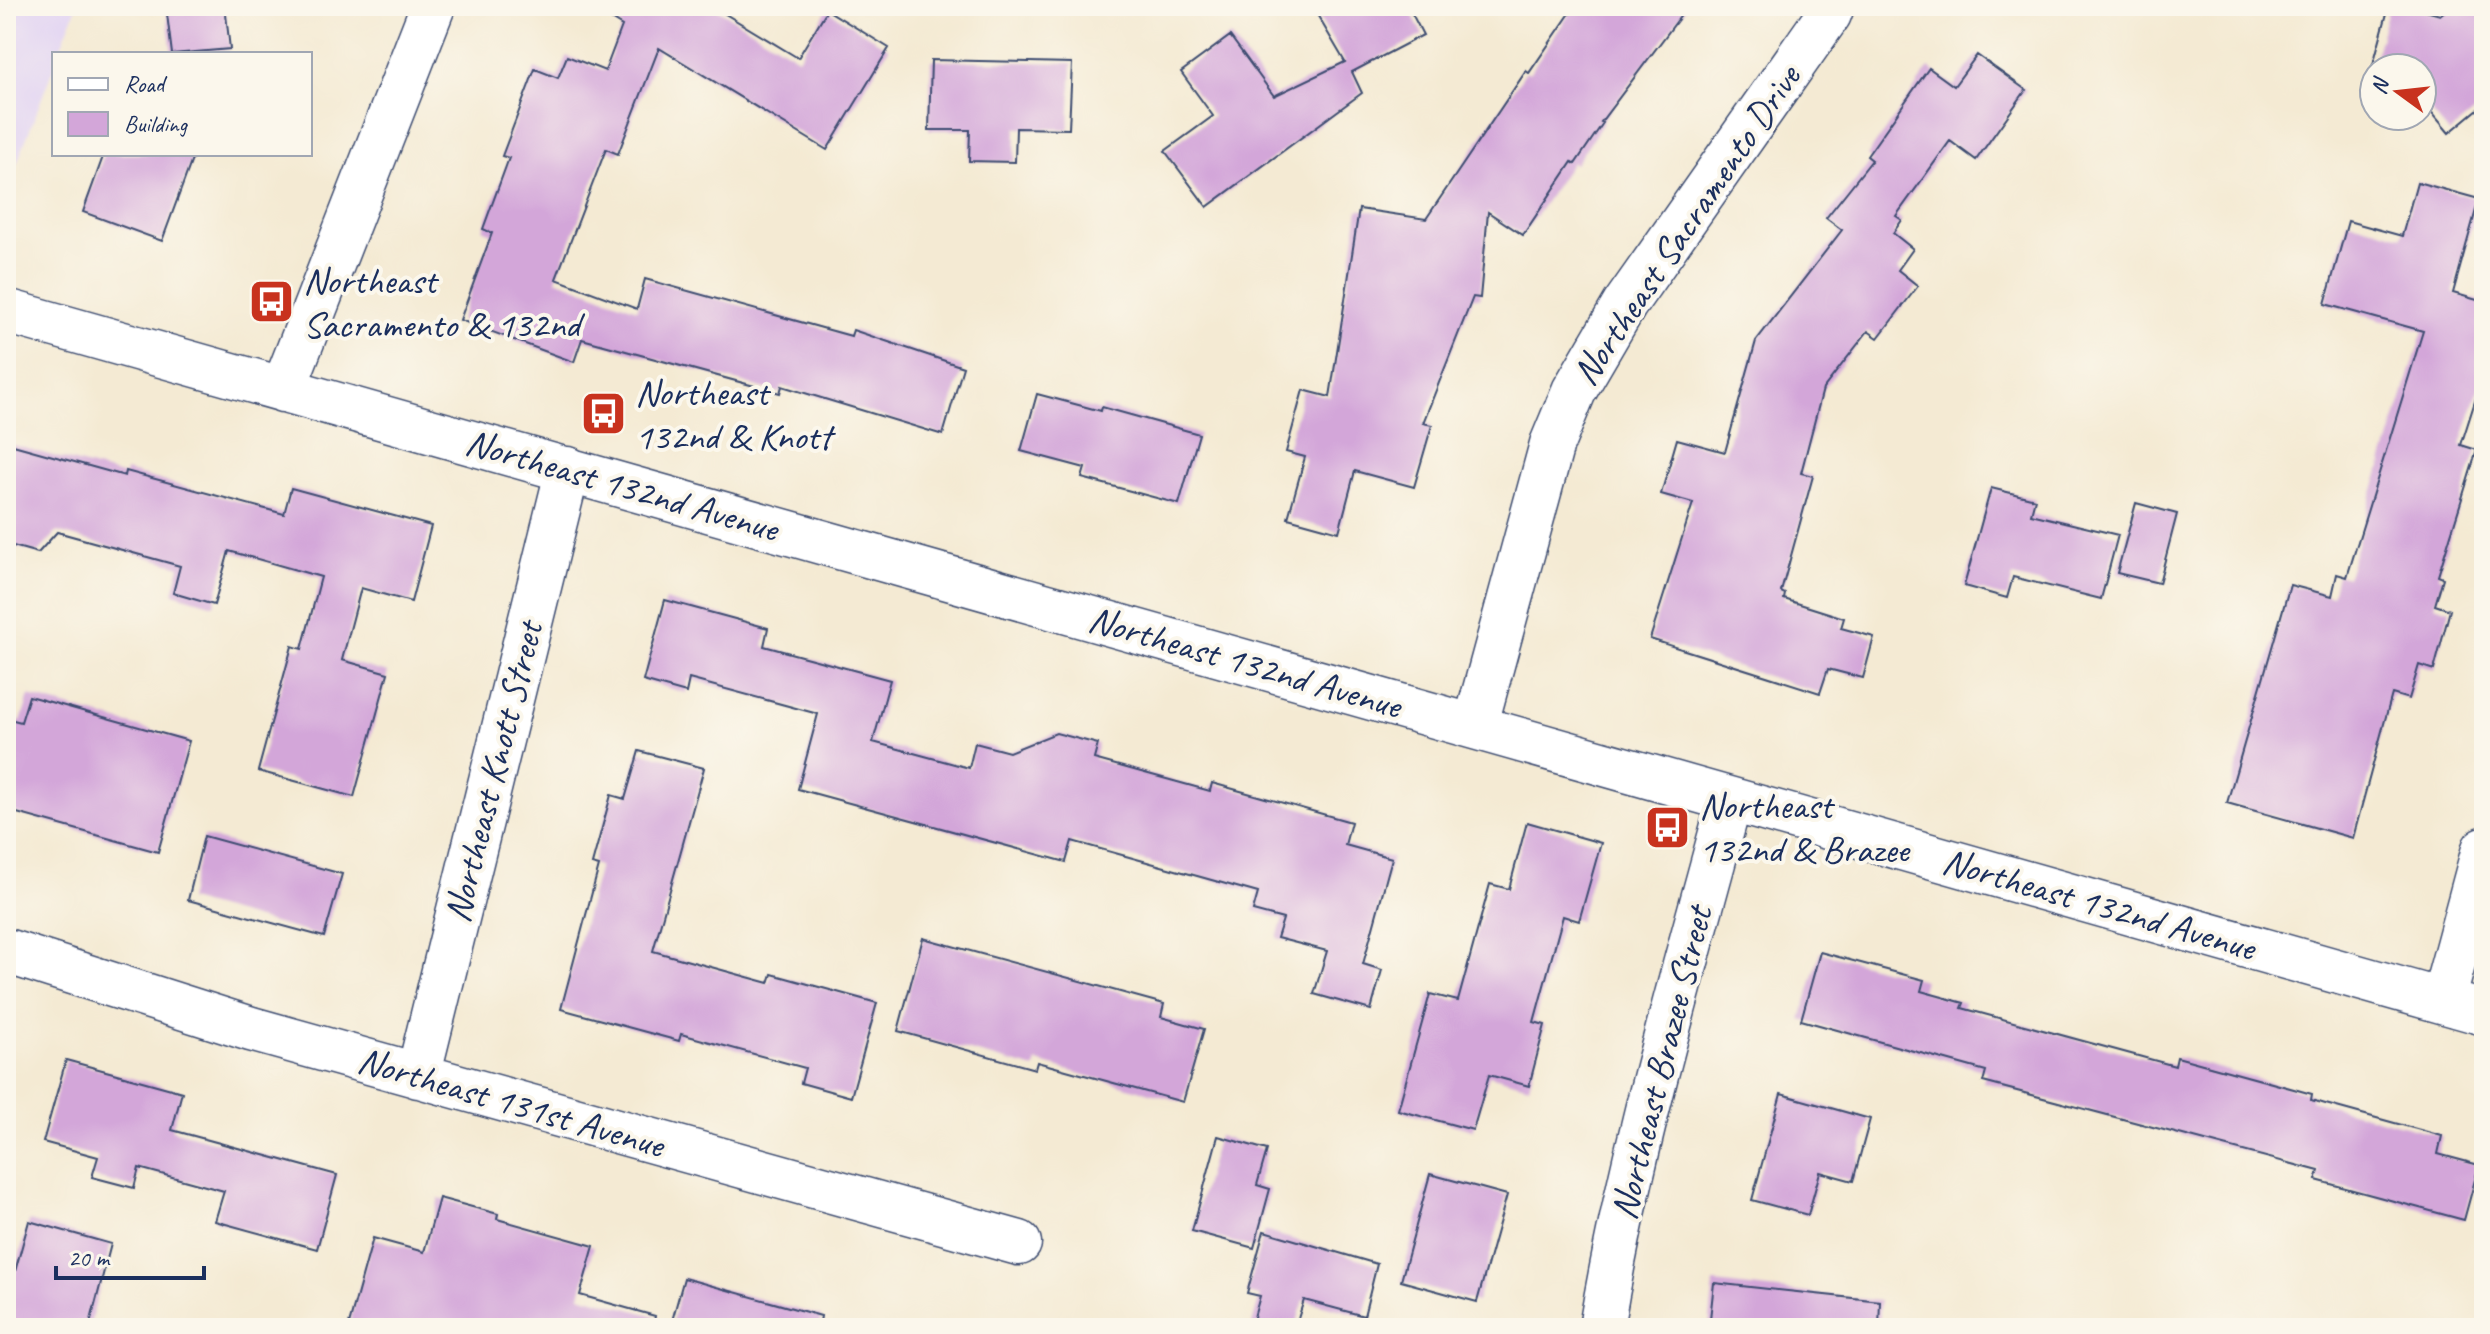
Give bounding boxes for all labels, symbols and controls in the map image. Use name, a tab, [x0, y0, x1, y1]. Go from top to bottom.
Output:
legend	[52, 52, 312, 156]
north arrow	[2358, 52, 2438, 132]
street label: Northeast Sacramento Drive	[1561, 54, 1812, 394]
text: Road	[124, 69, 168, 99]
text: N	[2364, 74, 2396, 97]
text: Building	[124, 109, 189, 139]
place label: Northeast Sacramento & 132nd	[303, 257, 586, 348]
bus stop icon: Northeast Sacramento & 132nd	[248, 278, 296, 326]
place label: Northeast 132nd & Knott	[635, 369, 837, 460]
bus stop icon: Northeast 132nd & Knott	[580, 390, 628, 438]
street label: Northeast 132nd Avenue	[461, 418, 786, 553]
street label: Northeast 132nd Avenue	[1084, 595, 1409, 730]
street label: Northeast Knott Street	[433, 614, 554, 927]
place label: Northeast 132nd & Brazee	[1699, 782, 1911, 873]
bus stop icon: Northeast 132nd & Brazee	[1644, 803, 1692, 851]
street label: Northeast 132nd Avenue	[1938, 837, 2263, 972]
street label: Northeast Brazee Street	[1599, 899, 1723, 1224]
street label: Northeast 131st Avenue	[353, 1036, 672, 1169]
scale bar	[56, 1230, 204, 1280]
text: 20 m	[68, 1243, 111, 1273]

